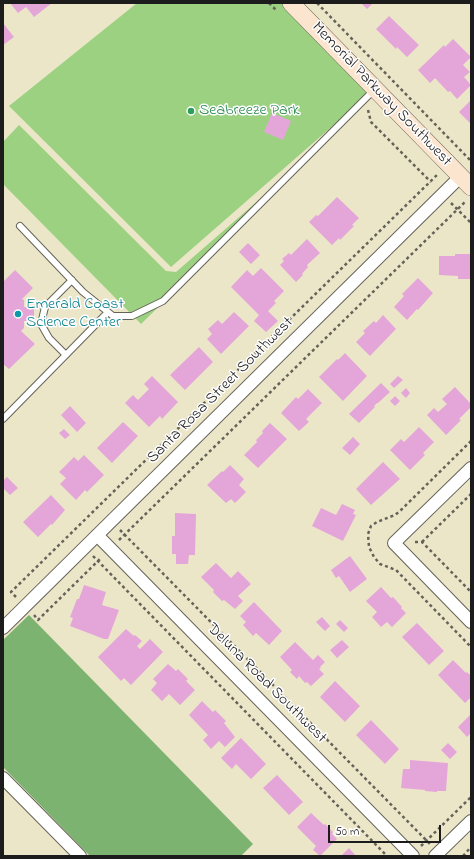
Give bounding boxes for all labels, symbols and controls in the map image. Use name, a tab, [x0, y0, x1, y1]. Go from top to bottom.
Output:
street label: Memorial Parkway Southwest	[307, 19, 455, 171]
place label: Seabreeze Park	[199, 101, 300, 121]
marker: Seabreeze Park	[186, 106, 196, 116]
place label: Emerald Coast Science Center	[26, 295, 124, 333]
marker: Emerald Coast Science Center	[13, 309, 23, 319]
street label: Santa Rosa Street Southwest	[144, 314, 298, 468]
street label: Deluna Road Southwest	[202, 620, 330, 748]
scale bar	[330, 817, 443, 843]
text: 50 m	[335, 823, 359, 841]

